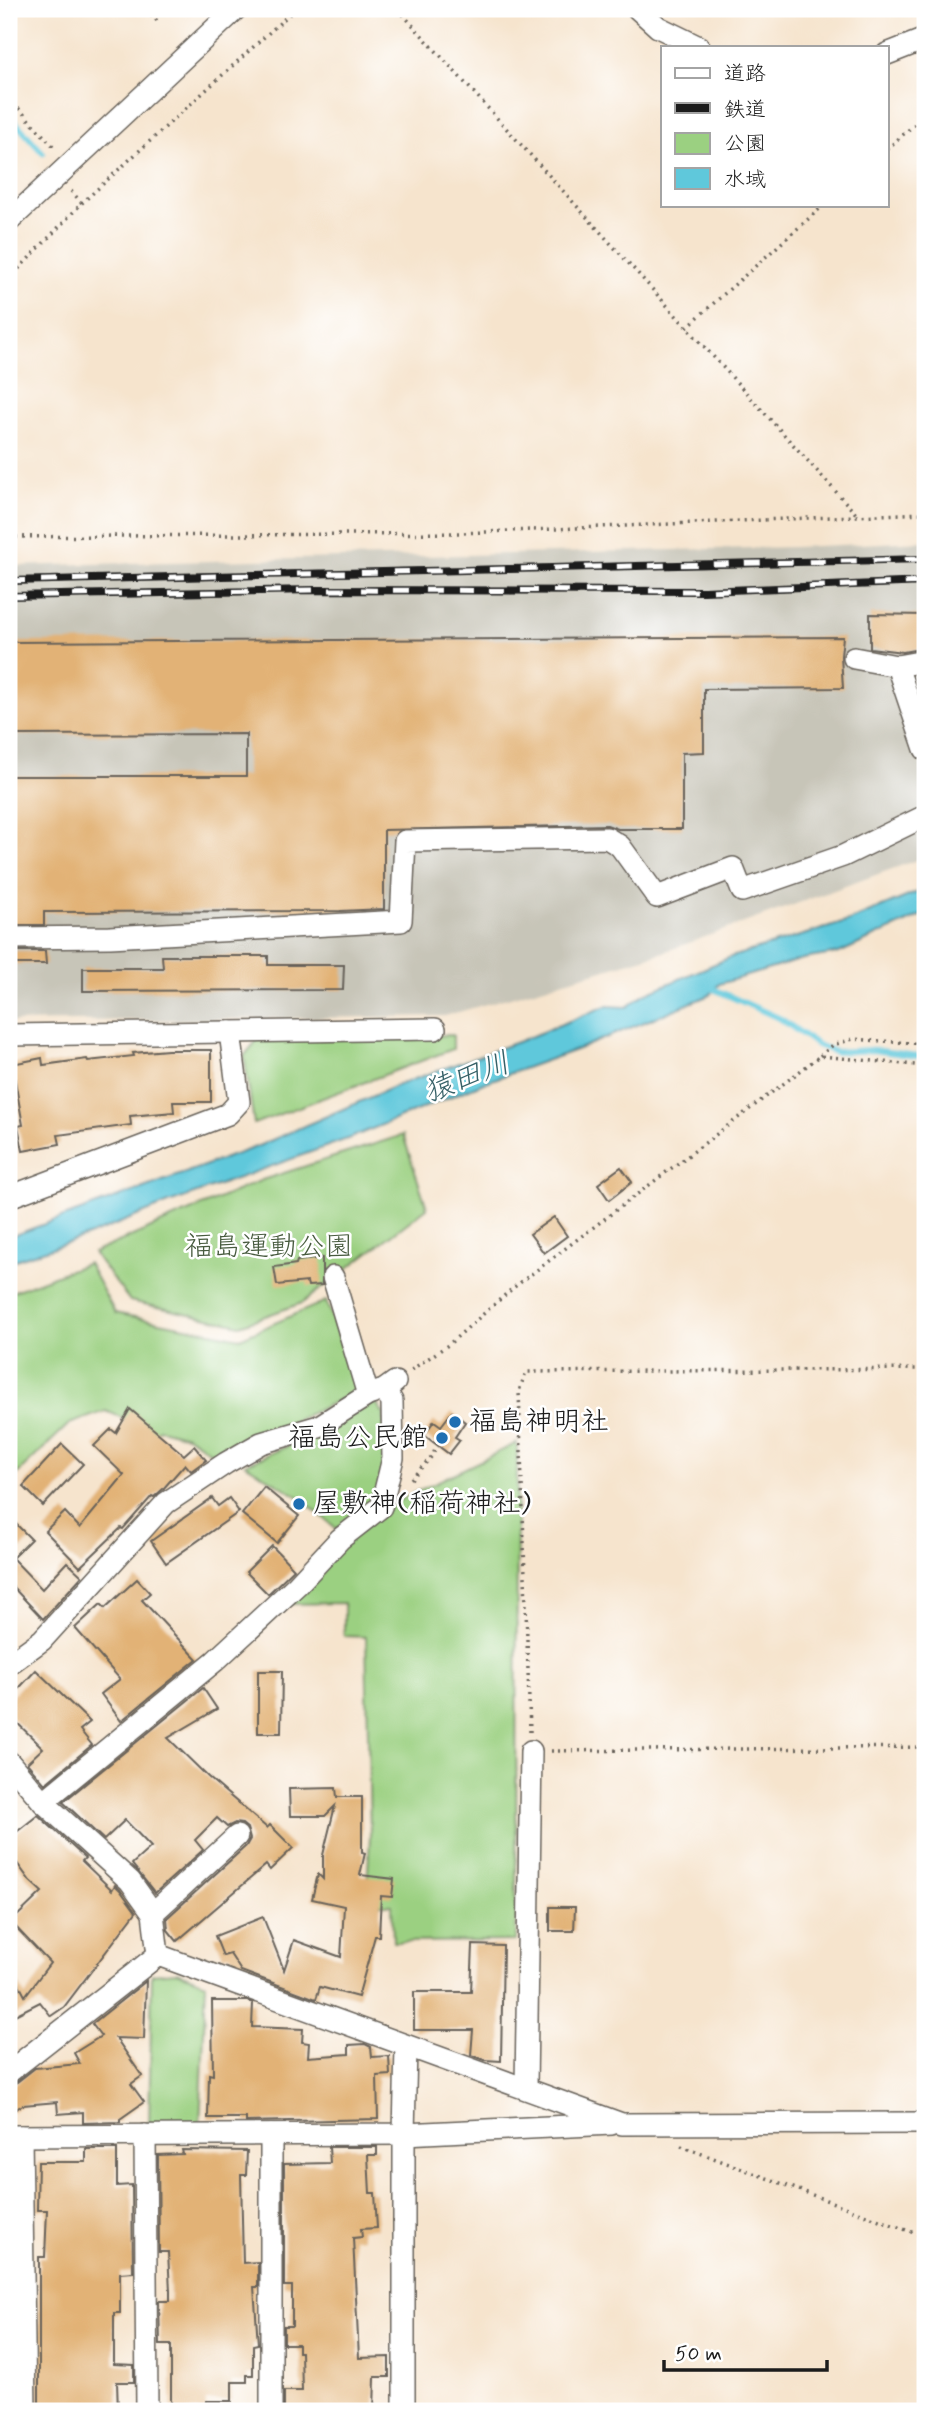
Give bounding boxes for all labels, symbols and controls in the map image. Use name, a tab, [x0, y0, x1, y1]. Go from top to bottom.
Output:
legend	[661, 46, 888, 206]
text: 道路	[724, 60, 766, 88]
text: 鉄道	[724, 96, 766, 124]
text: 公園	[724, 130, 766, 158]
text: 水域	[724, 166, 766, 194]
water label: 猿田川	[418, 1044, 516, 1112]
park label: 福島運動公園	[185, 1229, 353, 1266]
place label: 福島神明社	[469, 1404, 609, 1441]
marker: 福島神明社	[447, 1414, 463, 1430]
place label: 福島公民館	[288, 1420, 428, 1457]
marker: 福島公民館	[434, 1430, 450, 1446]
place label: 屋敷神(稲荷神社)	[313, 1486, 531, 1523]
marker: 屋敷神(稲荷神社)	[291, 1496, 307, 1512]
scale bar	[664, 2329, 827, 2373]
text: 50 m	[675, 2340, 722, 2368]

